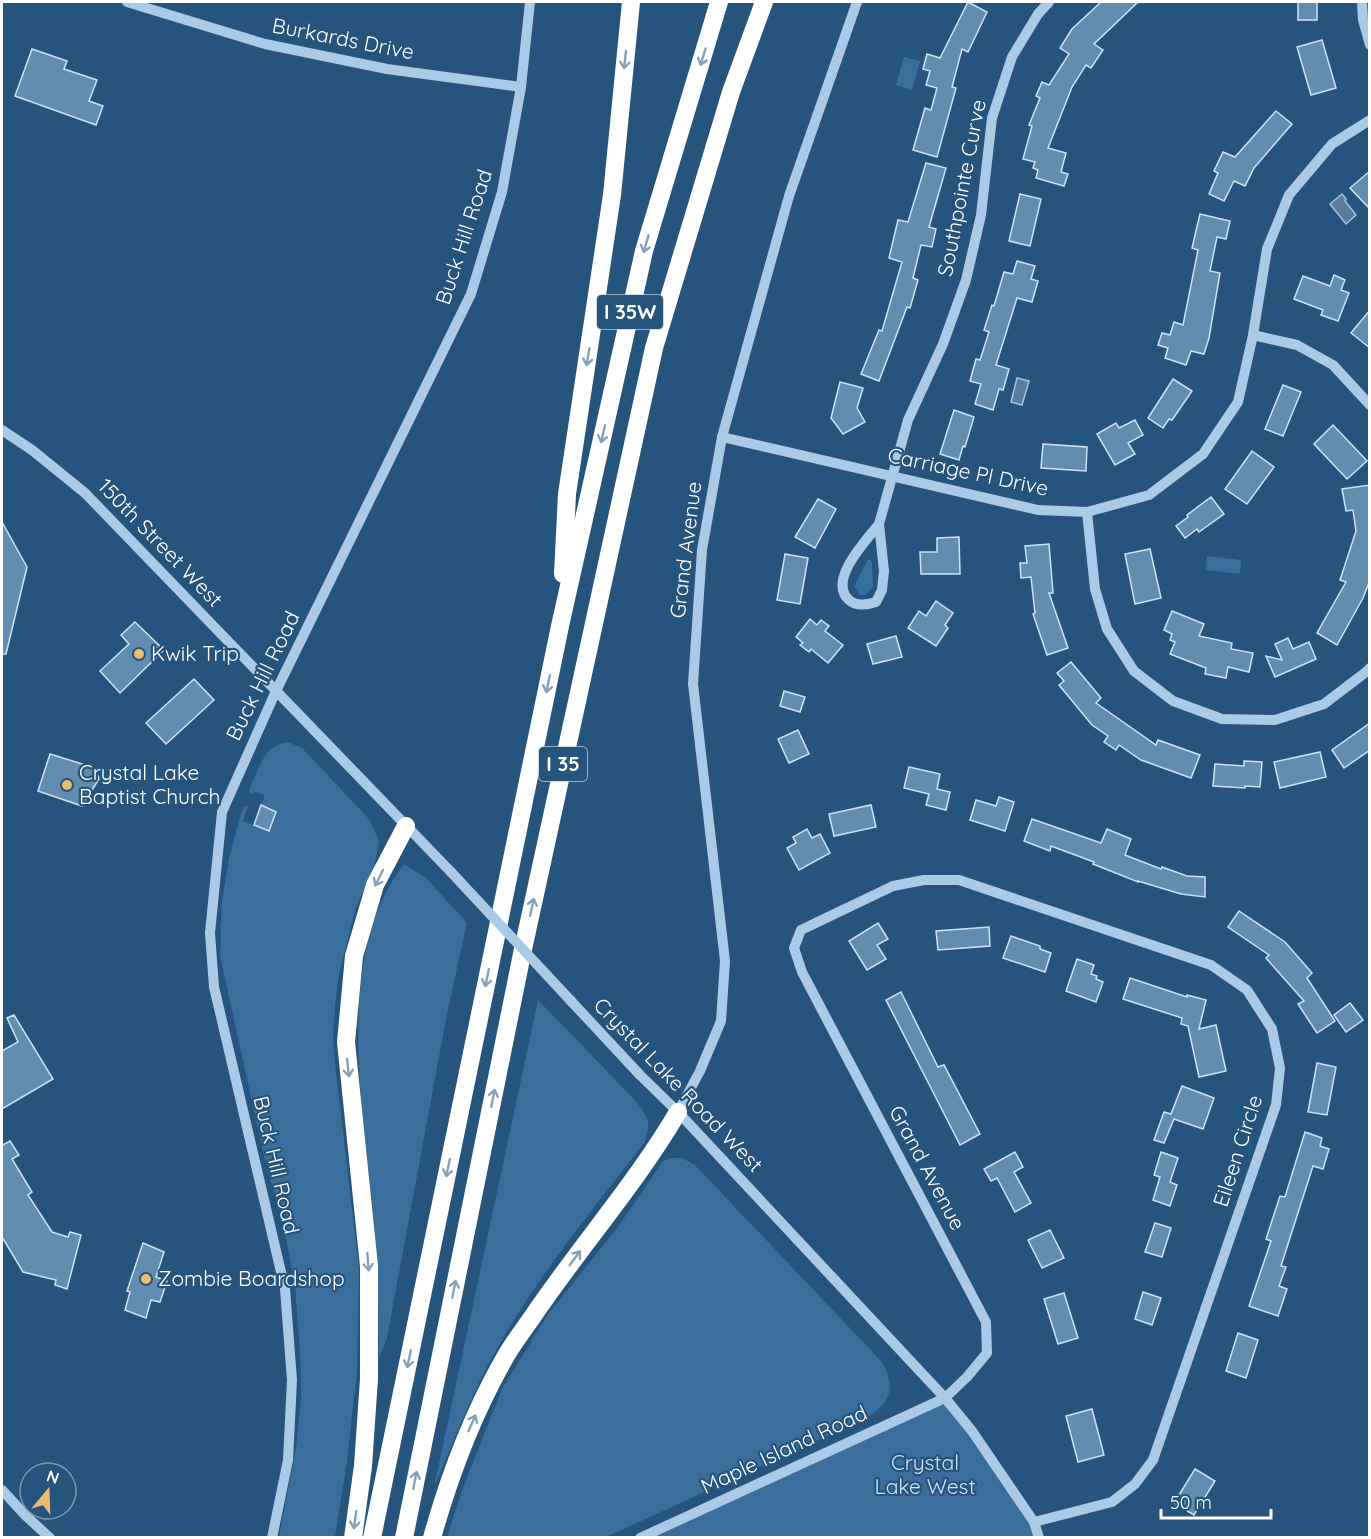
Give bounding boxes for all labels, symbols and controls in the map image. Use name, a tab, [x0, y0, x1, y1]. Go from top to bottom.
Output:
street label: Burkards Drive	[270, 12, 416, 65]
one-way arrow	[697, 48, 708, 67]
one-way arrow	[619, 49, 630, 69]
street label: Southpointe Curve	[931, 97, 991, 279]
street label: Buck Hill Road	[429, 166, 497, 308]
one-way arrow	[640, 234, 651, 253]
road number: I 35W	[597, 295, 663, 329]
one-way arrow	[582, 347, 593, 367]
one-way arrow	[597, 424, 608, 444]
street label: Carriage Pl Drive	[885, 441, 1051, 501]
street label: 150th Street West	[93, 473, 229, 612]
street label: Grand Avenue	[664, 480, 706, 620]
street label: Buck Hill Road	[220, 607, 305, 744]
place label: Kwik Trip	[151, 640, 239, 666]
marker: Kwik Trip	[132, 647, 146, 661]
one-way arrow	[542, 673, 553, 693]
road number: I 35	[539, 747, 587, 781]
place label: Crystal Lake Baptist Church	[79, 759, 220, 809]
marker: Crystal Lake Baptist Church	[60, 778, 74, 792]
one-way arrow	[373, 869, 385, 887]
one-way arrow	[527, 898, 538, 917]
one-way arrow	[481, 967, 492, 987]
street label: Crystal Lake Road West	[589, 992, 769, 1177]
one-way arrow	[343, 1058, 354, 1078]
one-way arrow	[488, 1089, 499, 1108]
street label: Eileen Circle	[1207, 1092, 1267, 1210]
street label: Buck Hill Road	[248, 1093, 305, 1236]
street label: Grand Avenue	[884, 1101, 972, 1234]
one-way arrow	[442, 1158, 453, 1178]
one-way arrow	[568, 1250, 581, 1266]
one-way arrow	[363, 1252, 374, 1272]
place label: Zombie Boardshop	[158, 1265, 345, 1291]
marker: Zombie Boardshop	[139, 1272, 153, 1286]
one-way arrow	[449, 1280, 460, 1299]
one-way arrow	[403, 1349, 414, 1369]
street label: Maple Island Road	[696, 1399, 871, 1499]
one-way arrow	[468, 1414, 479, 1432]
park label: Crystal Lake West	[874, 1449, 976, 1499]
north arrow	[18, 1461, 78, 1521]
text: N	[44, 1465, 62, 1488]
one-way arrow	[410, 1471, 421, 1490]
scale bar	[1161, 1482, 1270, 1520]
text: 50 m	[1170, 1491, 1212, 1514]
one-way arrow	[350, 1509, 361, 1529]

